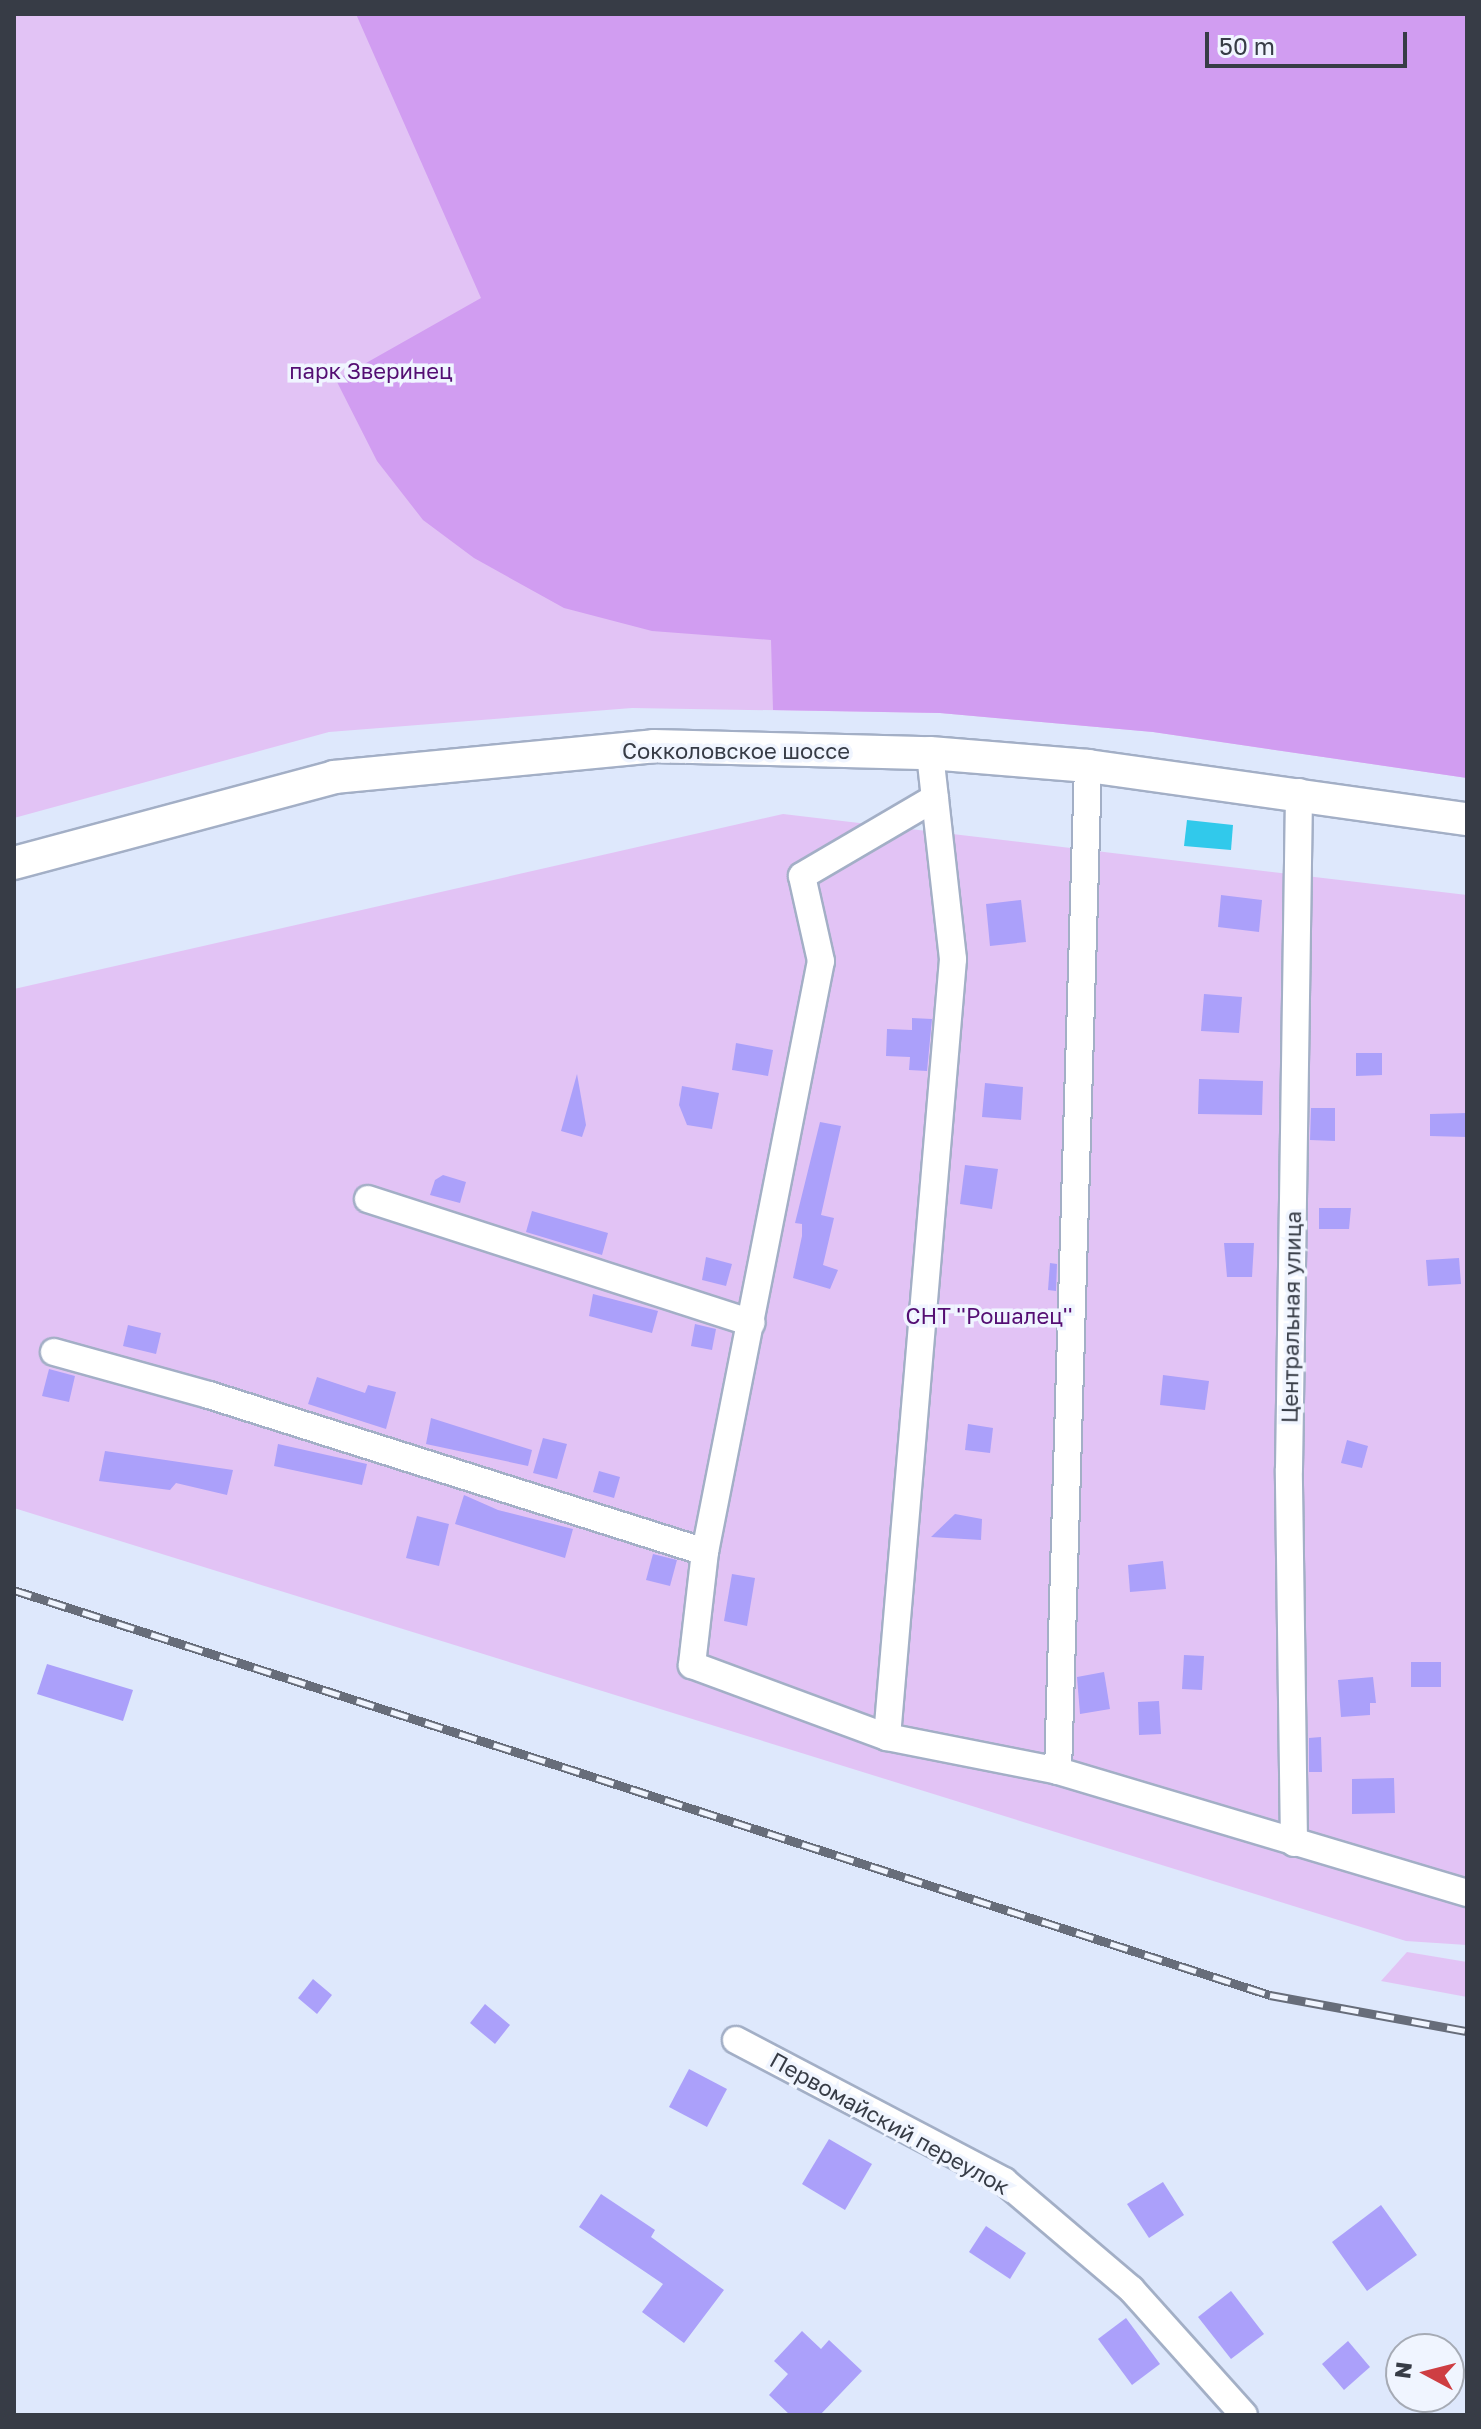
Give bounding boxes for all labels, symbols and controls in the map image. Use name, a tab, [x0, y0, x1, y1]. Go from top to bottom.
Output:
scale bar	[1209, 16, 1411, 66]
text: 50 m	[1219, 31, 1275, 60]
park label: парк Зверинец	[289, 358, 453, 384]
street label: Сокколовское шоссе	[622, 738, 850, 764]
street label: Центральная улица	[1276, 1211, 1306, 1423]
park label: СНТ ''Рошалец''	[905, 1303, 1073, 1329]
street label: Первомайский переулок	[766, 2046, 1014, 2200]
north arrow	[1385, 2333, 1465, 2413]
text: N	[1388, 2360, 1417, 2380]

